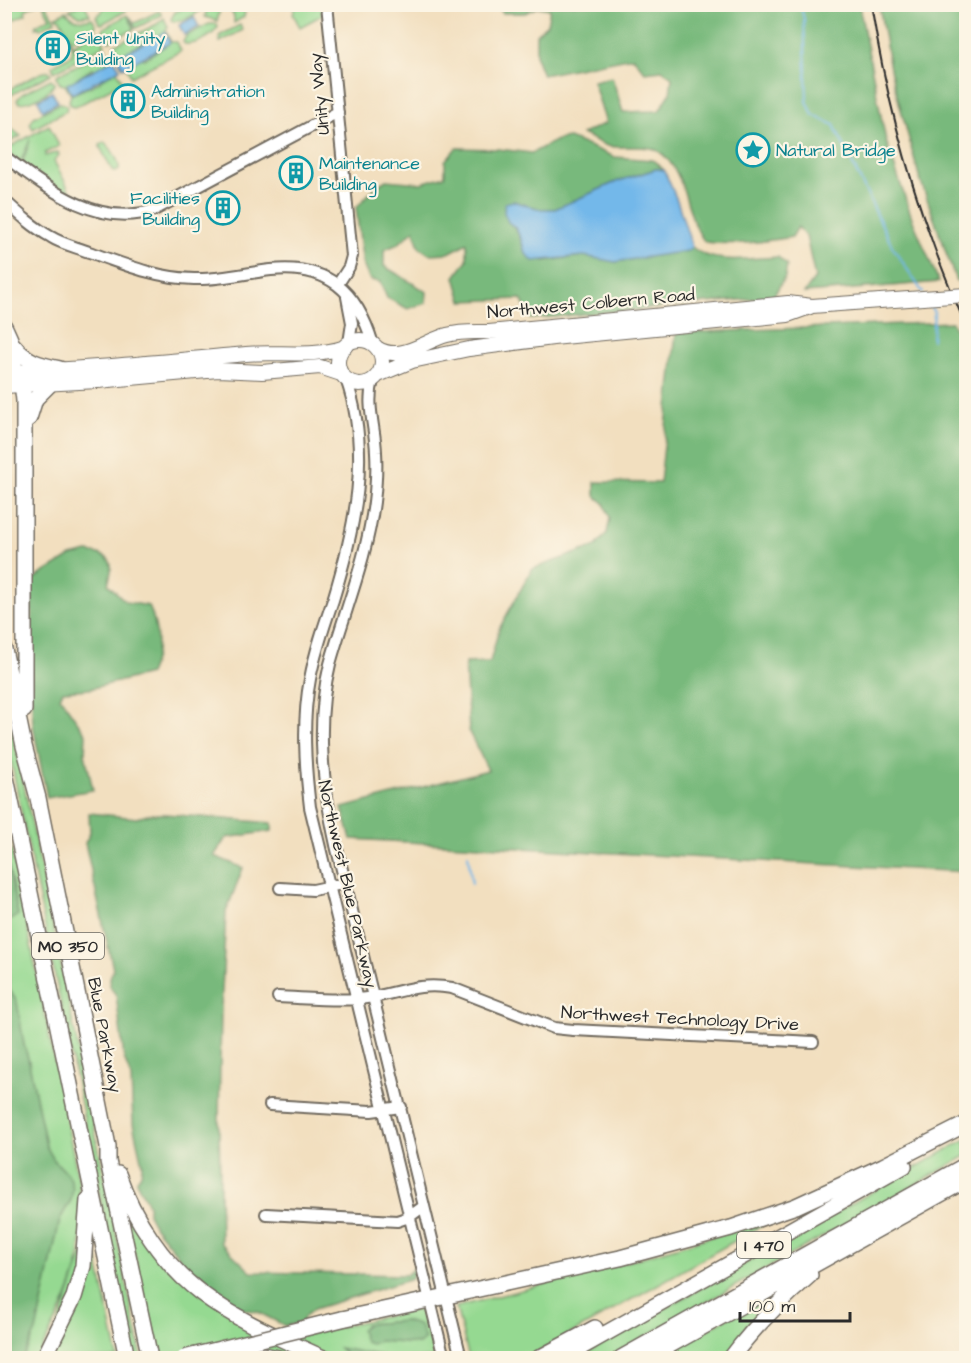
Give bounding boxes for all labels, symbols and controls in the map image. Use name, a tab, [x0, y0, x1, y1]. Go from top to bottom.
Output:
place label: Silent Unity Building	[76, 26, 165, 73]
building icon: Silent Unity Building	[35, 30, 71, 66]
street label: Unity Way	[303, 52, 337, 136]
place label: Administration Building	[151, 79, 265, 126]
building icon: Administration Building	[110, 83, 146, 119]
place icon: Natural Bridge	[735, 132, 771, 168]
place label: Natural Bridge	[776, 138, 896, 164]
place label: Maintenance Building	[319, 151, 420, 198]
building icon: Maintenance Building	[278, 155, 314, 191]
place label: Facilities Building	[130, 186, 200, 233]
building icon: Facilities Building	[205, 190, 241, 226]
street label: Northwest Colbern Road	[486, 282, 696, 325]
street label: Northwest Blue Parkway	[310, 778, 384, 991]
road number: MO 350	[32, 933, 104, 959]
street label: Blue Parkway	[80, 975, 128, 1095]
street label: Northwest Technology Drive	[560, 1000, 800, 1038]
road number: I 470	[737, 1232, 791, 1258]
scale bar	[740, 1285, 850, 1323]
text: 100 m	[749, 1294, 795, 1319]

